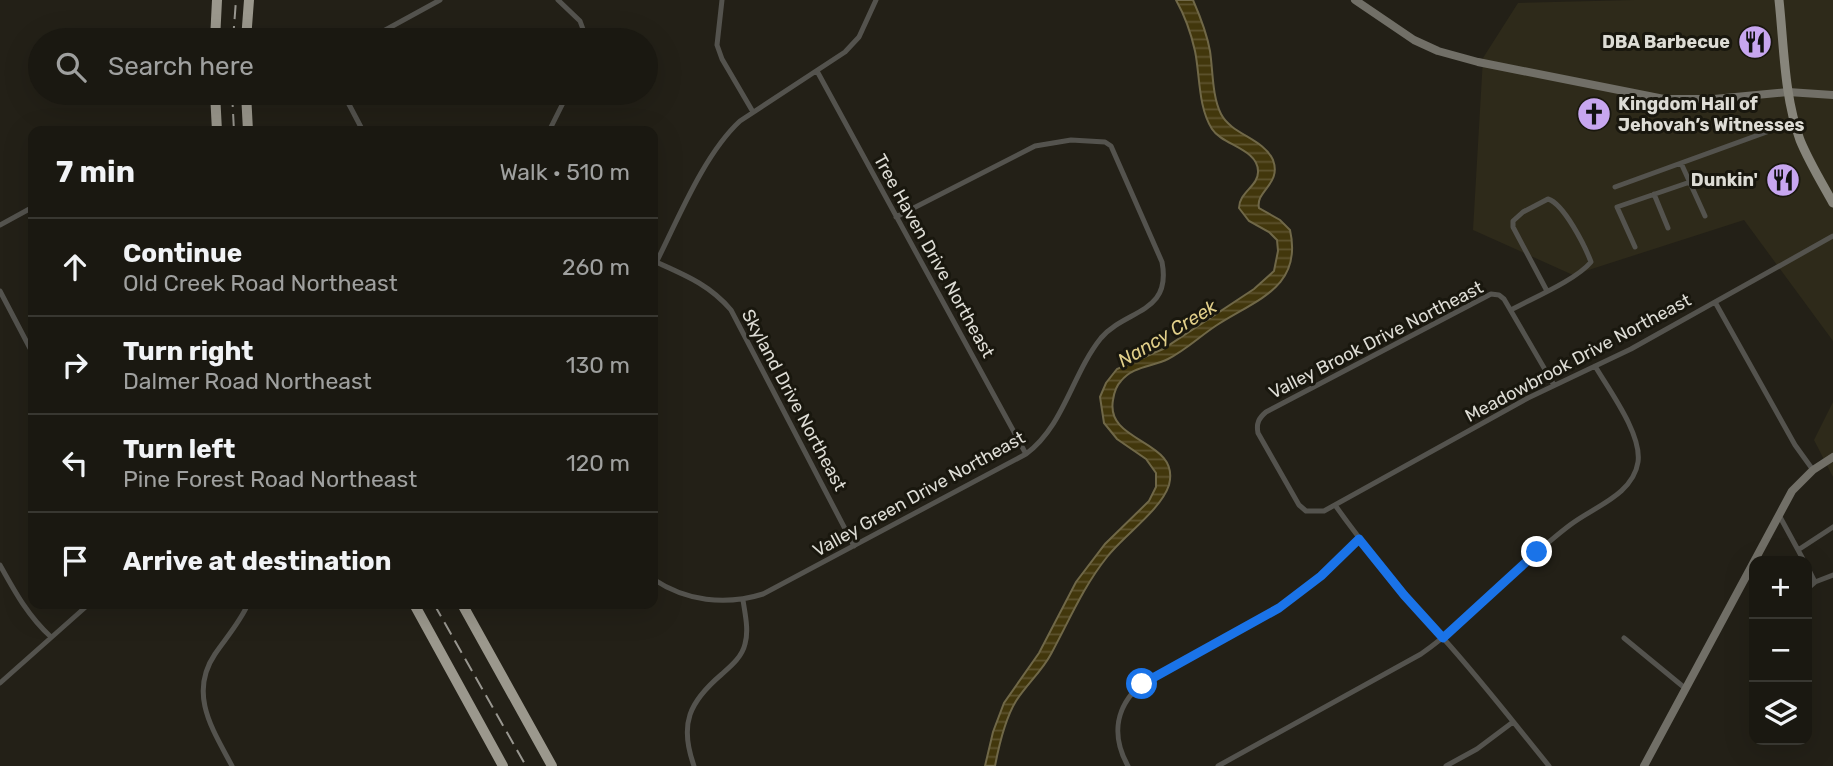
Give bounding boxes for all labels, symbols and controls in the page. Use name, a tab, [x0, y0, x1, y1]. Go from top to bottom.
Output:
restaurant icon: DBA Barbecue	[1736, 23, 1774, 61]
search box	[28, 28, 658, 105]
place label: DBA Barbecue	[1602, 31, 1730, 53]
icon: search	[52, 48, 90, 86]
text: Search here	[108, 51, 254, 82]
place label: Kingdom Hall of Jehovah’s Witnesses	[1618, 93, 1805, 136]
church icon: Kingdom Hall of Jehovah’s Witnesses	[1575, 95, 1613, 133]
street label: Tree Haven Drive Northeast	[869, 150, 999, 362]
text: 7 min	[56, 154, 135, 190]
text: Walk · 510 m	[499, 158, 630, 186]
restaurant icon: Dunkin'	[1764, 161, 1802, 199]
place label: Dunkin'	[1691, 169, 1758, 191]
text: Continue	[123, 238, 242, 269]
icon: ahead	[56, 248, 94, 286]
text: 260 m	[562, 253, 630, 281]
text: Old Creek Road Northeast	[123, 269, 398, 297]
street label: Valley Brook Drive Northeast	[1265, 276, 1487, 404]
street label: Meadowbrook Drive Northeast	[1461, 289, 1695, 427]
water label: Nancy Creek	[1114, 295, 1221, 372]
street label: Skyland Drive Northeast	[737, 305, 851, 495]
text: Turn right	[123, 336, 253, 367]
icon: right	[56, 346, 94, 384]
text: 130 m	[566, 351, 630, 379]
text: Dalmer Road Northeast	[123, 367, 372, 395]
street label: Valley Green Drive Northeast	[809, 426, 1029, 562]
text: Turn left	[123, 434, 235, 465]
icon: left	[56, 444, 94, 482]
text: 120 m	[566, 449, 630, 477]
text: Pine Forest Road Northeast	[123, 465, 417, 493]
route end	[1521, 536, 1552, 567]
icon: arrive	[56, 542, 94, 580]
text: Arrive at destination	[123, 546, 391, 577]
map controls	[1749, 556, 1812, 745]
button: +	[1749, 556, 1812, 619]
button: −	[1749, 619, 1812, 682]
route start	[1126, 668, 1157, 699]
button: layers	[1749, 682, 1812, 745]

